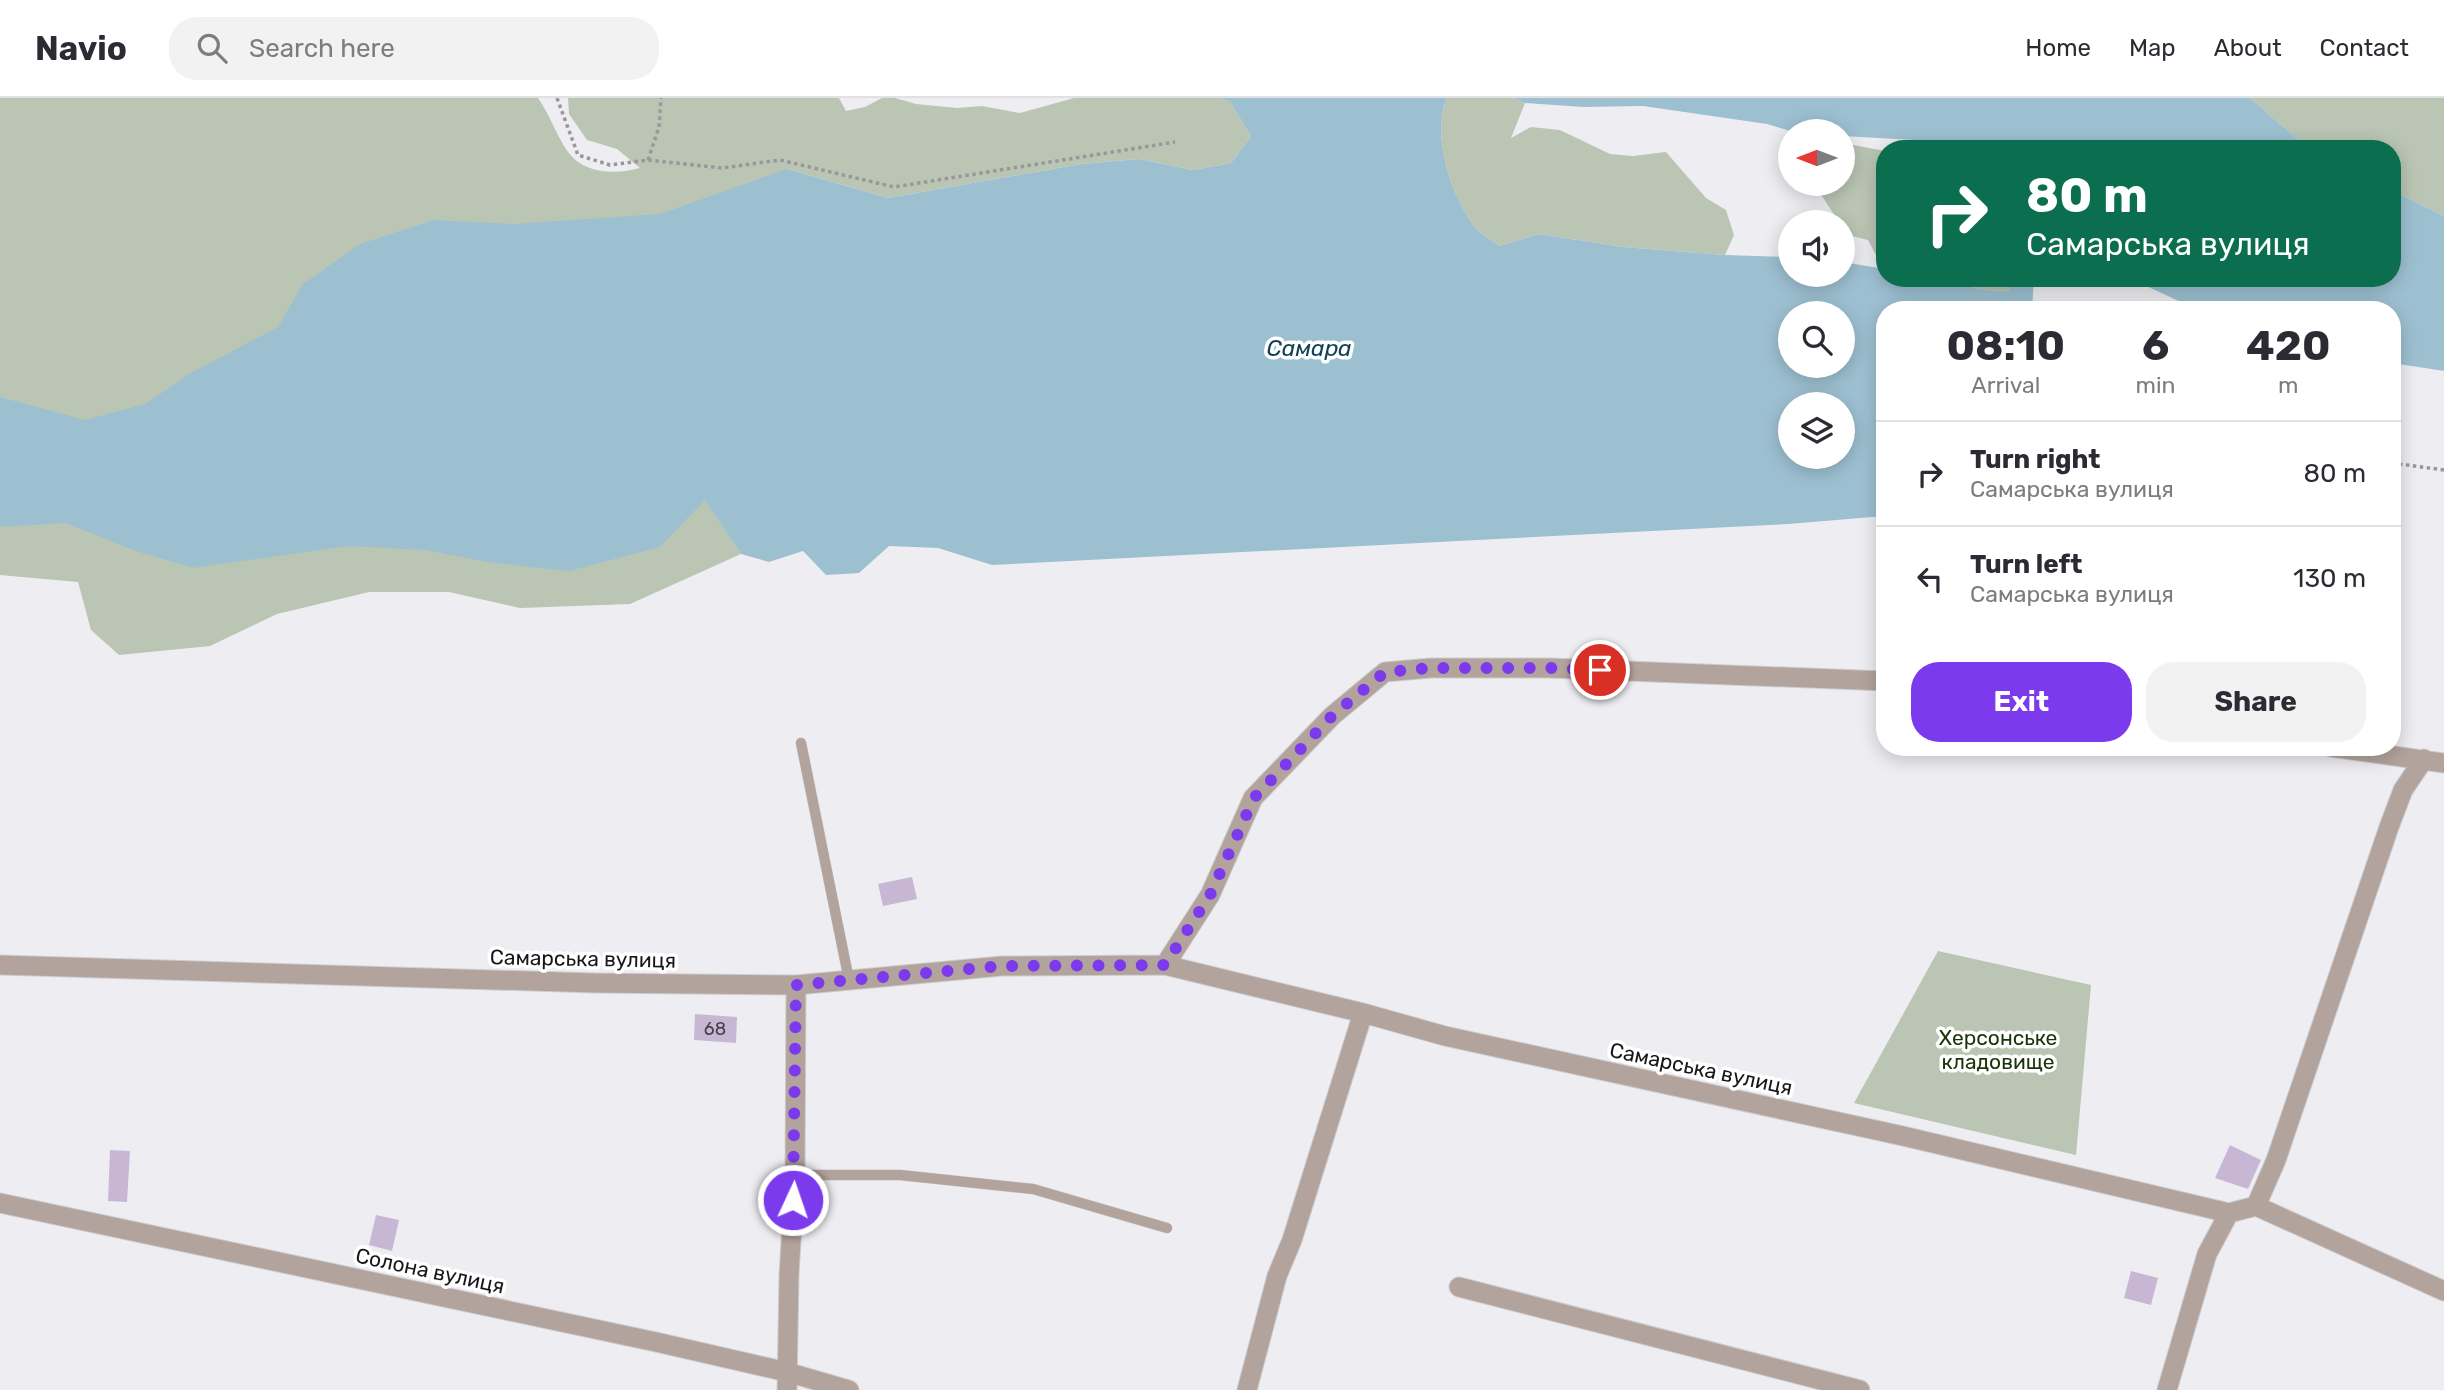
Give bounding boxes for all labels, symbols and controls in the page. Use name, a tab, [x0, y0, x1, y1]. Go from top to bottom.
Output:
search box	[169, 17, 659, 80]
text: Navio	[35, 29, 127, 68]
icon: search	[193, 29, 231, 67]
text: Search here	[249, 33, 395, 64]
text: Home	[2025, 34, 2091, 62]
text: Map	[2129, 34, 2176, 62]
text: About	[2214, 34, 2282, 62]
text: Contact	[2320, 34, 2409, 62]
north arrow	[1778, 119, 1855, 196]
map controls	[1778, 119, 1855, 469]
text: 80 m	[2026, 166, 2148, 224]
icon: right	[1911, 168, 2002, 259]
button: sound	[1778, 210, 1855, 287]
text: Самарська вулиця	[2026, 225, 2310, 263]
button: search	[1778, 301, 1855, 378]
text: 08:10	[1946, 321, 2065, 371]
text: 6	[2142, 321, 2169, 371]
text: 420	[2246, 321, 2331, 371]
water label: Самара	[1266, 334, 1352, 362]
text: Arrival	[1971, 371, 2040, 399]
text: min	[2136, 371, 2176, 399]
text: m	[2278, 371, 2298, 399]
button: layers	[1778, 392, 1855, 469]
text: Turn right	[1970, 444, 2100, 475]
icon: right	[1911, 455, 1949, 493]
text: 80 m	[2303, 458, 2366, 489]
text: Самарська вулиця	[1970, 475, 2174, 503]
text: Turn left	[1970, 549, 2082, 580]
icon: left	[1911, 560, 1949, 598]
text: 130 m	[2293, 563, 2366, 594]
text: Самарська вулиця	[1970, 580, 2174, 608]
pin	[1570, 640, 1630, 700]
icon: arrive	[1581, 651, 1619, 689]
button: Exit	[1911, 662, 2132, 742]
button: Share	[2146, 662, 2366, 742]
street label: Самарська вулиця	[490, 944, 676, 973]
house number: 68	[704, 1018, 726, 1040]
park label: Херсонське кладовище	[1939, 1025, 2057, 1074]
street label: Самарська вулиця	[1607, 1037, 1795, 1100]
position arrow	[756, 1163, 830, 1237]
street label: Солона вулиця	[353, 1243, 507, 1299]

